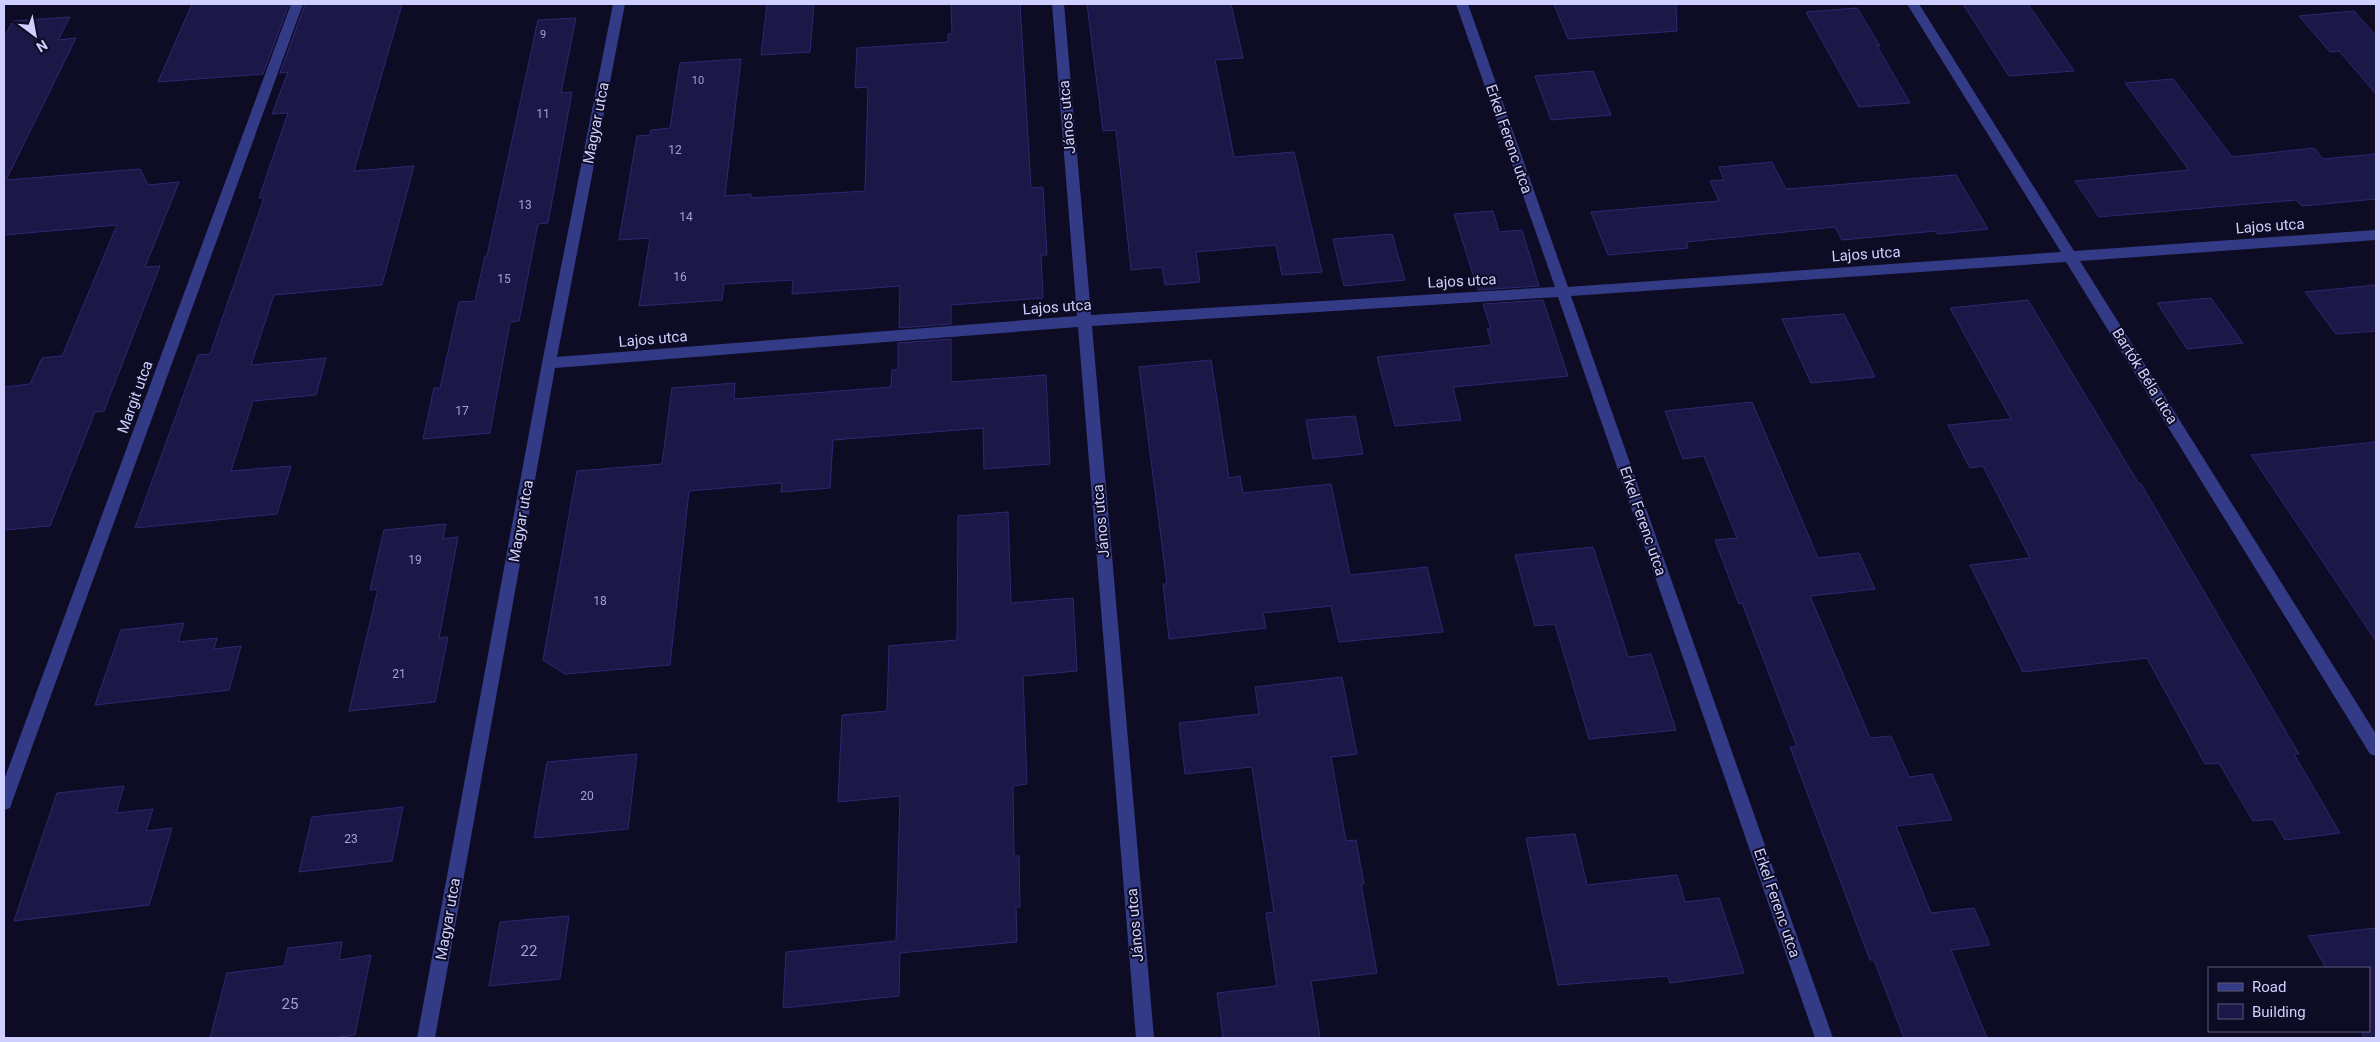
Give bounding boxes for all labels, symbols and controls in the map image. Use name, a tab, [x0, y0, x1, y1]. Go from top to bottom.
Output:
north arrow	[10, 10, 60, 60]
house number: 9	[540, 28, 546, 41]
text: N	[33, 37, 50, 55]
house number: 10	[692, 74, 704, 87]
street label: János utca	[1055, 79, 1079, 155]
street label: Magyar utca	[579, 81, 613, 165]
street label: Erkel Ferenc utca	[1482, 82, 1536, 196]
house number: 11	[536, 107, 550, 121]
house number: 12	[668, 143, 682, 157]
house number: 13	[518, 198, 532, 212]
house number: 14	[679, 210, 693, 224]
street label: Lajos utca	[2235, 215, 2305, 237]
street label: Lajos utca	[1831, 243, 1901, 265]
house number: 16	[673, 270, 687, 284]
street label: Lajos utca	[1427, 270, 1497, 292]
house number: 15	[497, 272, 511, 286]
street label: Lajos utca	[1022, 296, 1092, 318]
street label: Bartók Béla utca	[2108, 325, 2182, 427]
street label: Lajos utca	[618, 327, 688, 351]
street label: Margit utca	[114, 358, 156, 436]
house number: 17	[455, 404, 469, 418]
street label: Erkel Ferenc utca	[1616, 464, 1670, 578]
street label: Magyar utca	[505, 479, 537, 563]
street label: János utca	[1089, 483, 1113, 559]
house number: 19	[408, 553, 422, 567]
house number: 18	[593, 594, 607, 608]
house number: 21	[392, 667, 406, 681]
house number: 20	[580, 789, 594, 803]
house number: 23	[344, 832, 358, 846]
street label: Erkel Ferenc utca	[1750, 846, 1804, 960]
street label: Magyar utca	[432, 877, 464, 961]
street label: János utca	[1123, 887, 1147, 963]
house number: 22	[521, 942, 537, 960]
legend	[2208, 967, 2370, 1032]
text: Road	[2252, 978, 2286, 996]
house number: 25	[282, 995, 298, 1013]
text: Building	[2252, 1003, 2306, 1021]

